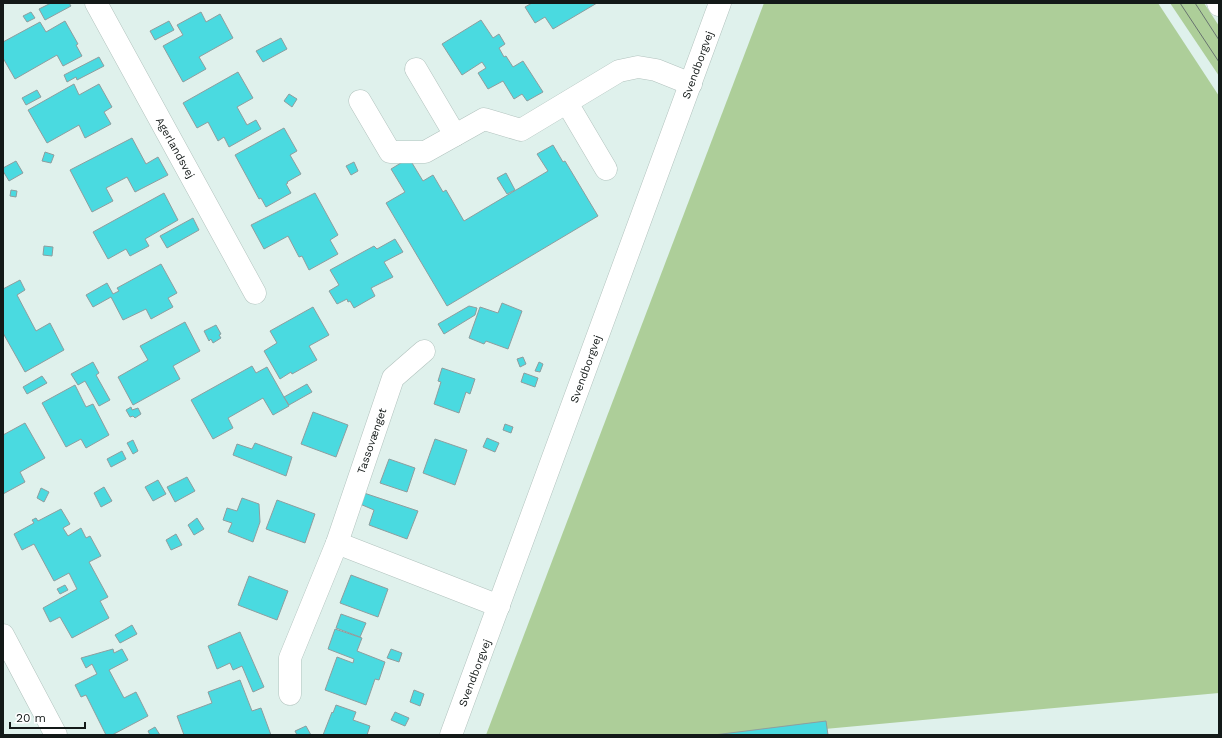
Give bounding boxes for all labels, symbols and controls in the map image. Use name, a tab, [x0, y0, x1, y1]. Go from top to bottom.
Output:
street label: Svendborgvej	[680, 29, 716, 101]
street label: Agerlandsvej	[153, 115, 197, 181]
street label: Svendborgvej	[568, 333, 604, 405]
street label: Tassovænget	[355, 406, 389, 476]
street label: Svendborgvej	[456, 637, 494, 709]
scale bar	[10, 704, 85, 730]
text: 20 m	[16, 711, 46, 725]

